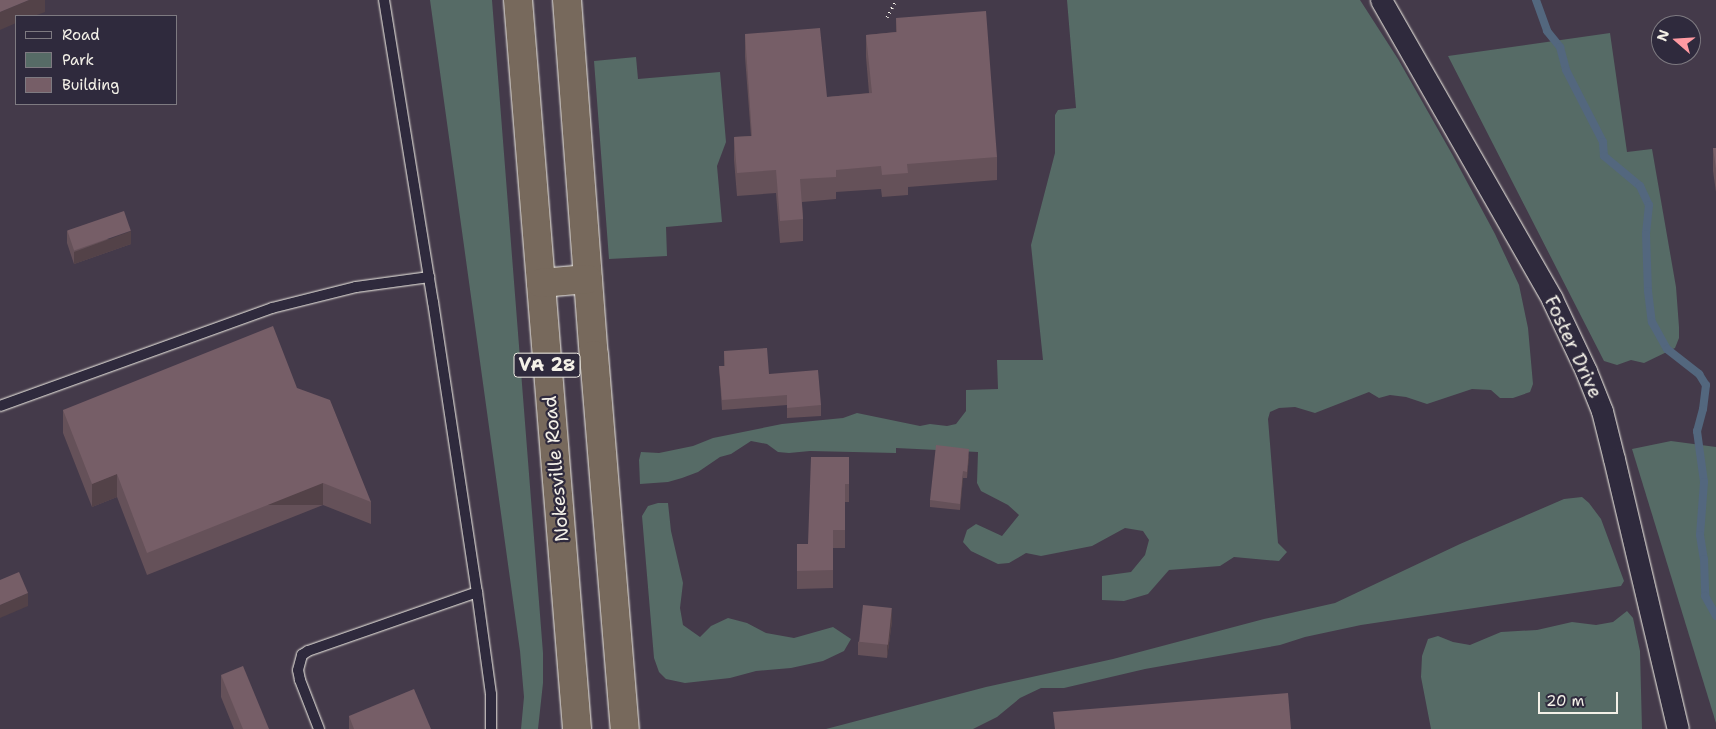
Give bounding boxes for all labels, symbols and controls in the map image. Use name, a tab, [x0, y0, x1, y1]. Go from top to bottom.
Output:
legend	[15, 15, 178, 105]
north arrow	[1651, 15, 1701, 65]
text: Road	[62, 25, 100, 45]
text: N	[1652, 27, 1673, 44]
text: Park	[62, 50, 94, 70]
text: Building	[62, 75, 119, 95]
street label: Foster Drive	[1539, 292, 1607, 402]
road number: VA 28	[513, 350, 581, 380]
street label: Nokesville Road	[538, 395, 574, 543]
scale bar	[1541, 682, 1621, 714]
text: 20 m	[1546, 691, 1585, 711]

